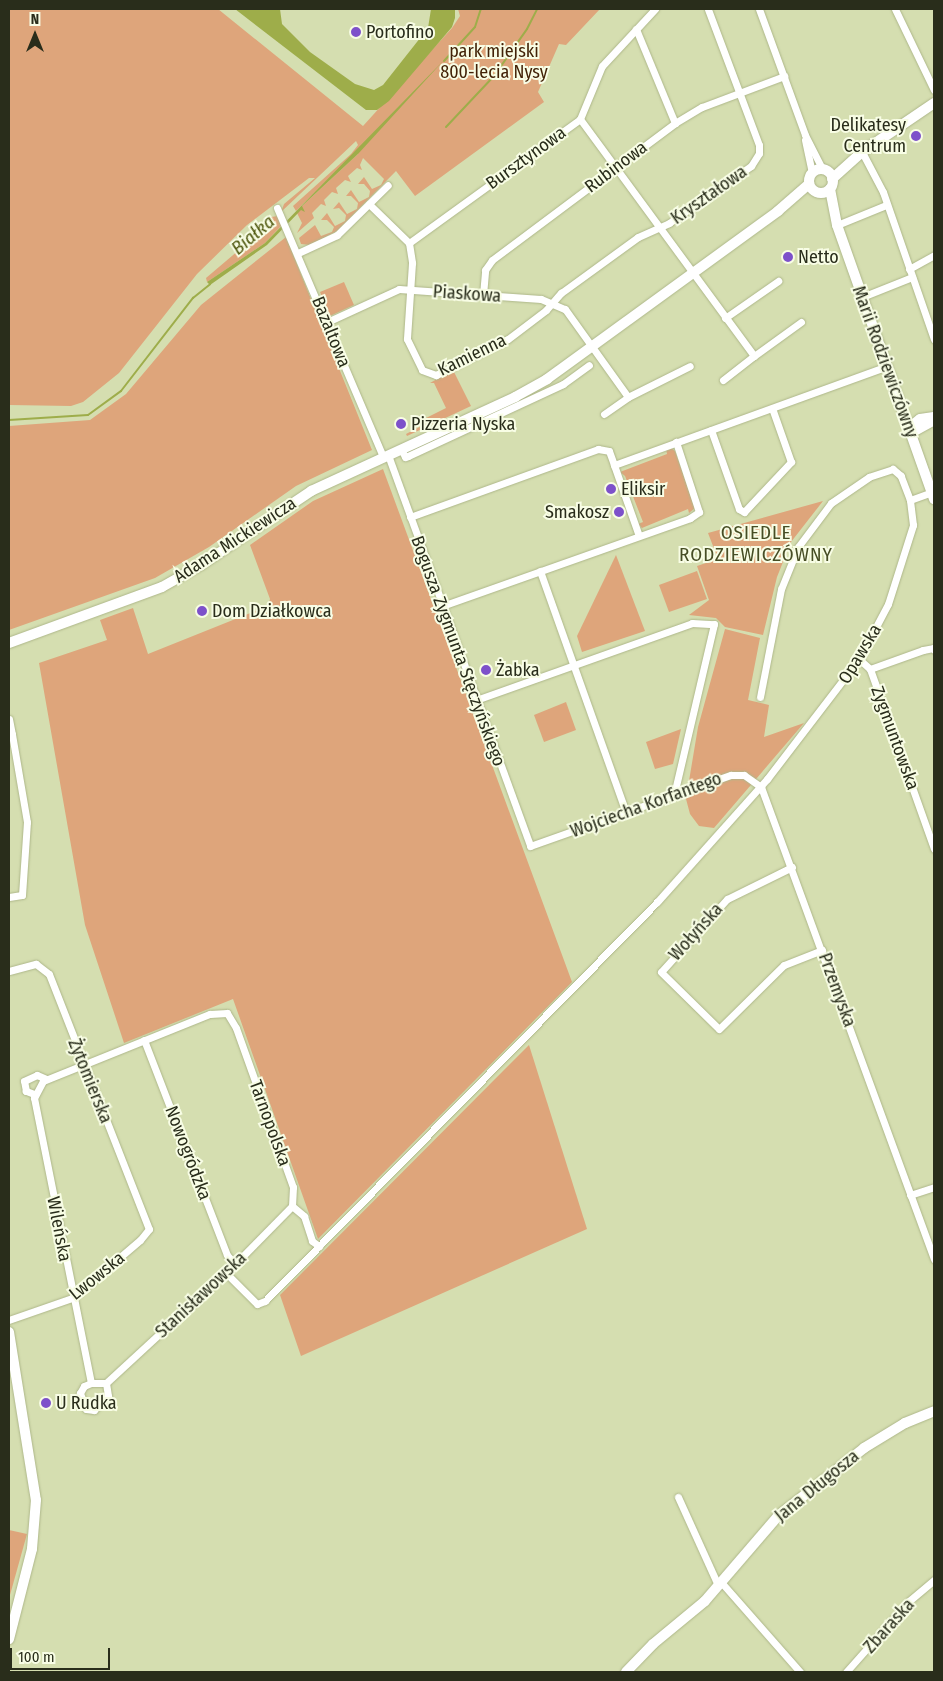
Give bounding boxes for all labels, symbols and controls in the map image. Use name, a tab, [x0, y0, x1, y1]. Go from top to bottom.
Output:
north arrow	[10, 10, 60, 60]
text: N	[31, 11, 39, 28]
place label: Portofino	[366, 21, 434, 43]
marker: Portofino	[350, 26, 362, 38]
park label: park miejski 800-lecia Nysy	[440, 41, 548, 84]
place label: Delikatesy Centrum	[830, 115, 906, 158]
street label: Bursztynowa	[482, 122, 570, 194]
marker: Delikatesy Centrum	[910, 130, 922, 142]
street label: Rubinowa	[580, 137, 652, 197]
street label: Kryształowa	[667, 161, 751, 229]
water label: Białka	[227, 210, 279, 260]
place label: Netto	[798, 246, 839, 268]
marker: Netto	[782, 251, 794, 263]
street label: Piaskowa	[432, 281, 502, 307]
street label: Marii Rodziewiczówny	[847, 283, 923, 441]
street label: Bazaltowa	[307, 293, 355, 371]
street label: Kamienna	[434, 329, 510, 381]
place label: Pizzeria Nyska	[411, 413, 515, 435]
marker: Pizzeria Nyska	[395, 418, 407, 430]
place label: Eliksir	[621, 478, 665, 500]
marker: Eliksir	[605, 483, 617, 495]
street label: Adama Mickiewicza	[170, 492, 300, 588]
place label: Smakosz	[545, 501, 609, 523]
marker: Smakosz	[613, 506, 625, 518]
district label: OSIEDLE RODZIEWICZÓWNY	[677, 522, 835, 566]
street label: Bogusza Zygmunta Stęczyńskiego	[406, 533, 510, 769]
place label: Dom Działkowca	[212, 600, 332, 622]
marker: Dom Działkowca	[196, 605, 208, 617]
street label: Opawska	[834, 620, 886, 688]
place label: Żabka	[496, 659, 540, 681]
marker: Żabka	[480, 664, 492, 676]
street label: Zygmuntowska	[866, 683, 924, 793]
street label: Wojciecha Korfantego	[567, 768, 725, 842]
street label: Wołyńska	[664, 899, 728, 965]
street label: Przemyska	[814, 950, 860, 1030]
street label: Żytomierska	[63, 1036, 117, 1126]
street label: Tarnopolska	[244, 1077, 296, 1169]
street label: Nowogródzka	[160, 1103, 216, 1203]
street label: Wileńska	[42, 1195, 76, 1263]
street label: Lwowska	[65, 1247, 129, 1305]
street label: Stanisławowska	[151, 1247, 251, 1343]
place label: U Rudka	[56, 1392, 117, 1414]
marker: U Rudka	[40, 1397, 52, 1409]
street label: Jana Długosza	[770, 1445, 864, 1527]
street label: Zbaraska	[859, 1594, 919, 1658]
scale bar	[12, 1638, 112, 1670]
text: 100 m	[18, 1648, 55, 1666]

